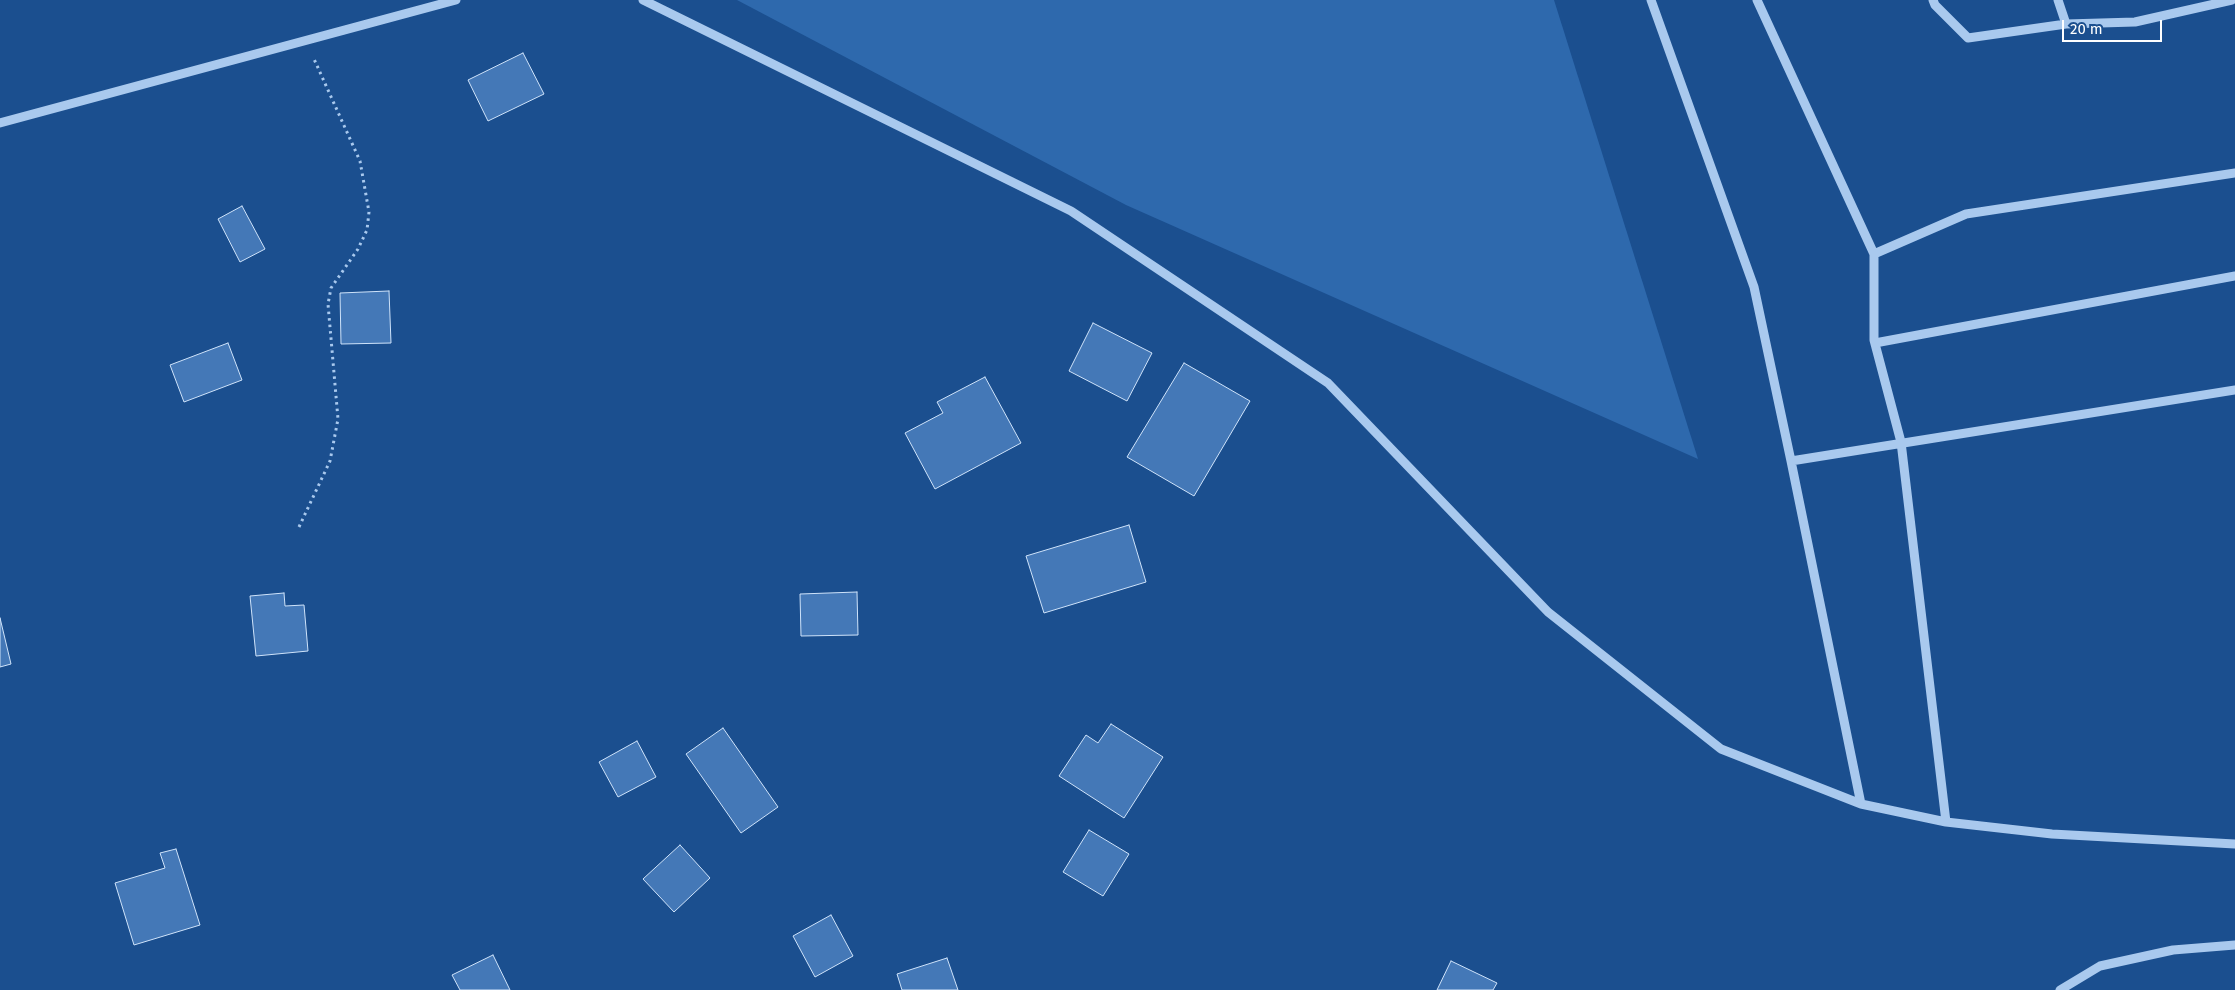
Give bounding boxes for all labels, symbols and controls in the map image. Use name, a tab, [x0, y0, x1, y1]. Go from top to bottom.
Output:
scale bar	[2065, 10, 2165, 42]
text: 20 m	[2070, 20, 2103, 38]

